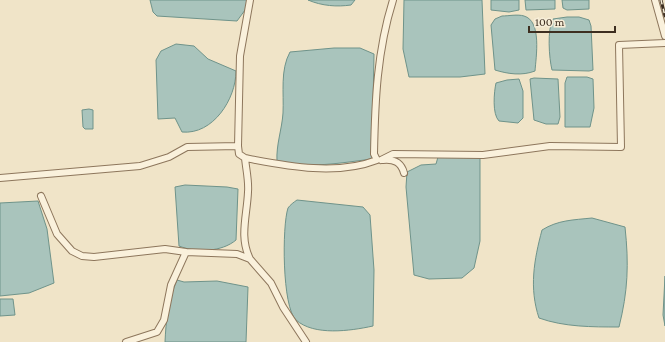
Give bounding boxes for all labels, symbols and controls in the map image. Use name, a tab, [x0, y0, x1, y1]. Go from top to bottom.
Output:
scale bar	[529, 8, 615, 34]
text: 100 m	[535, 15, 565, 29]

